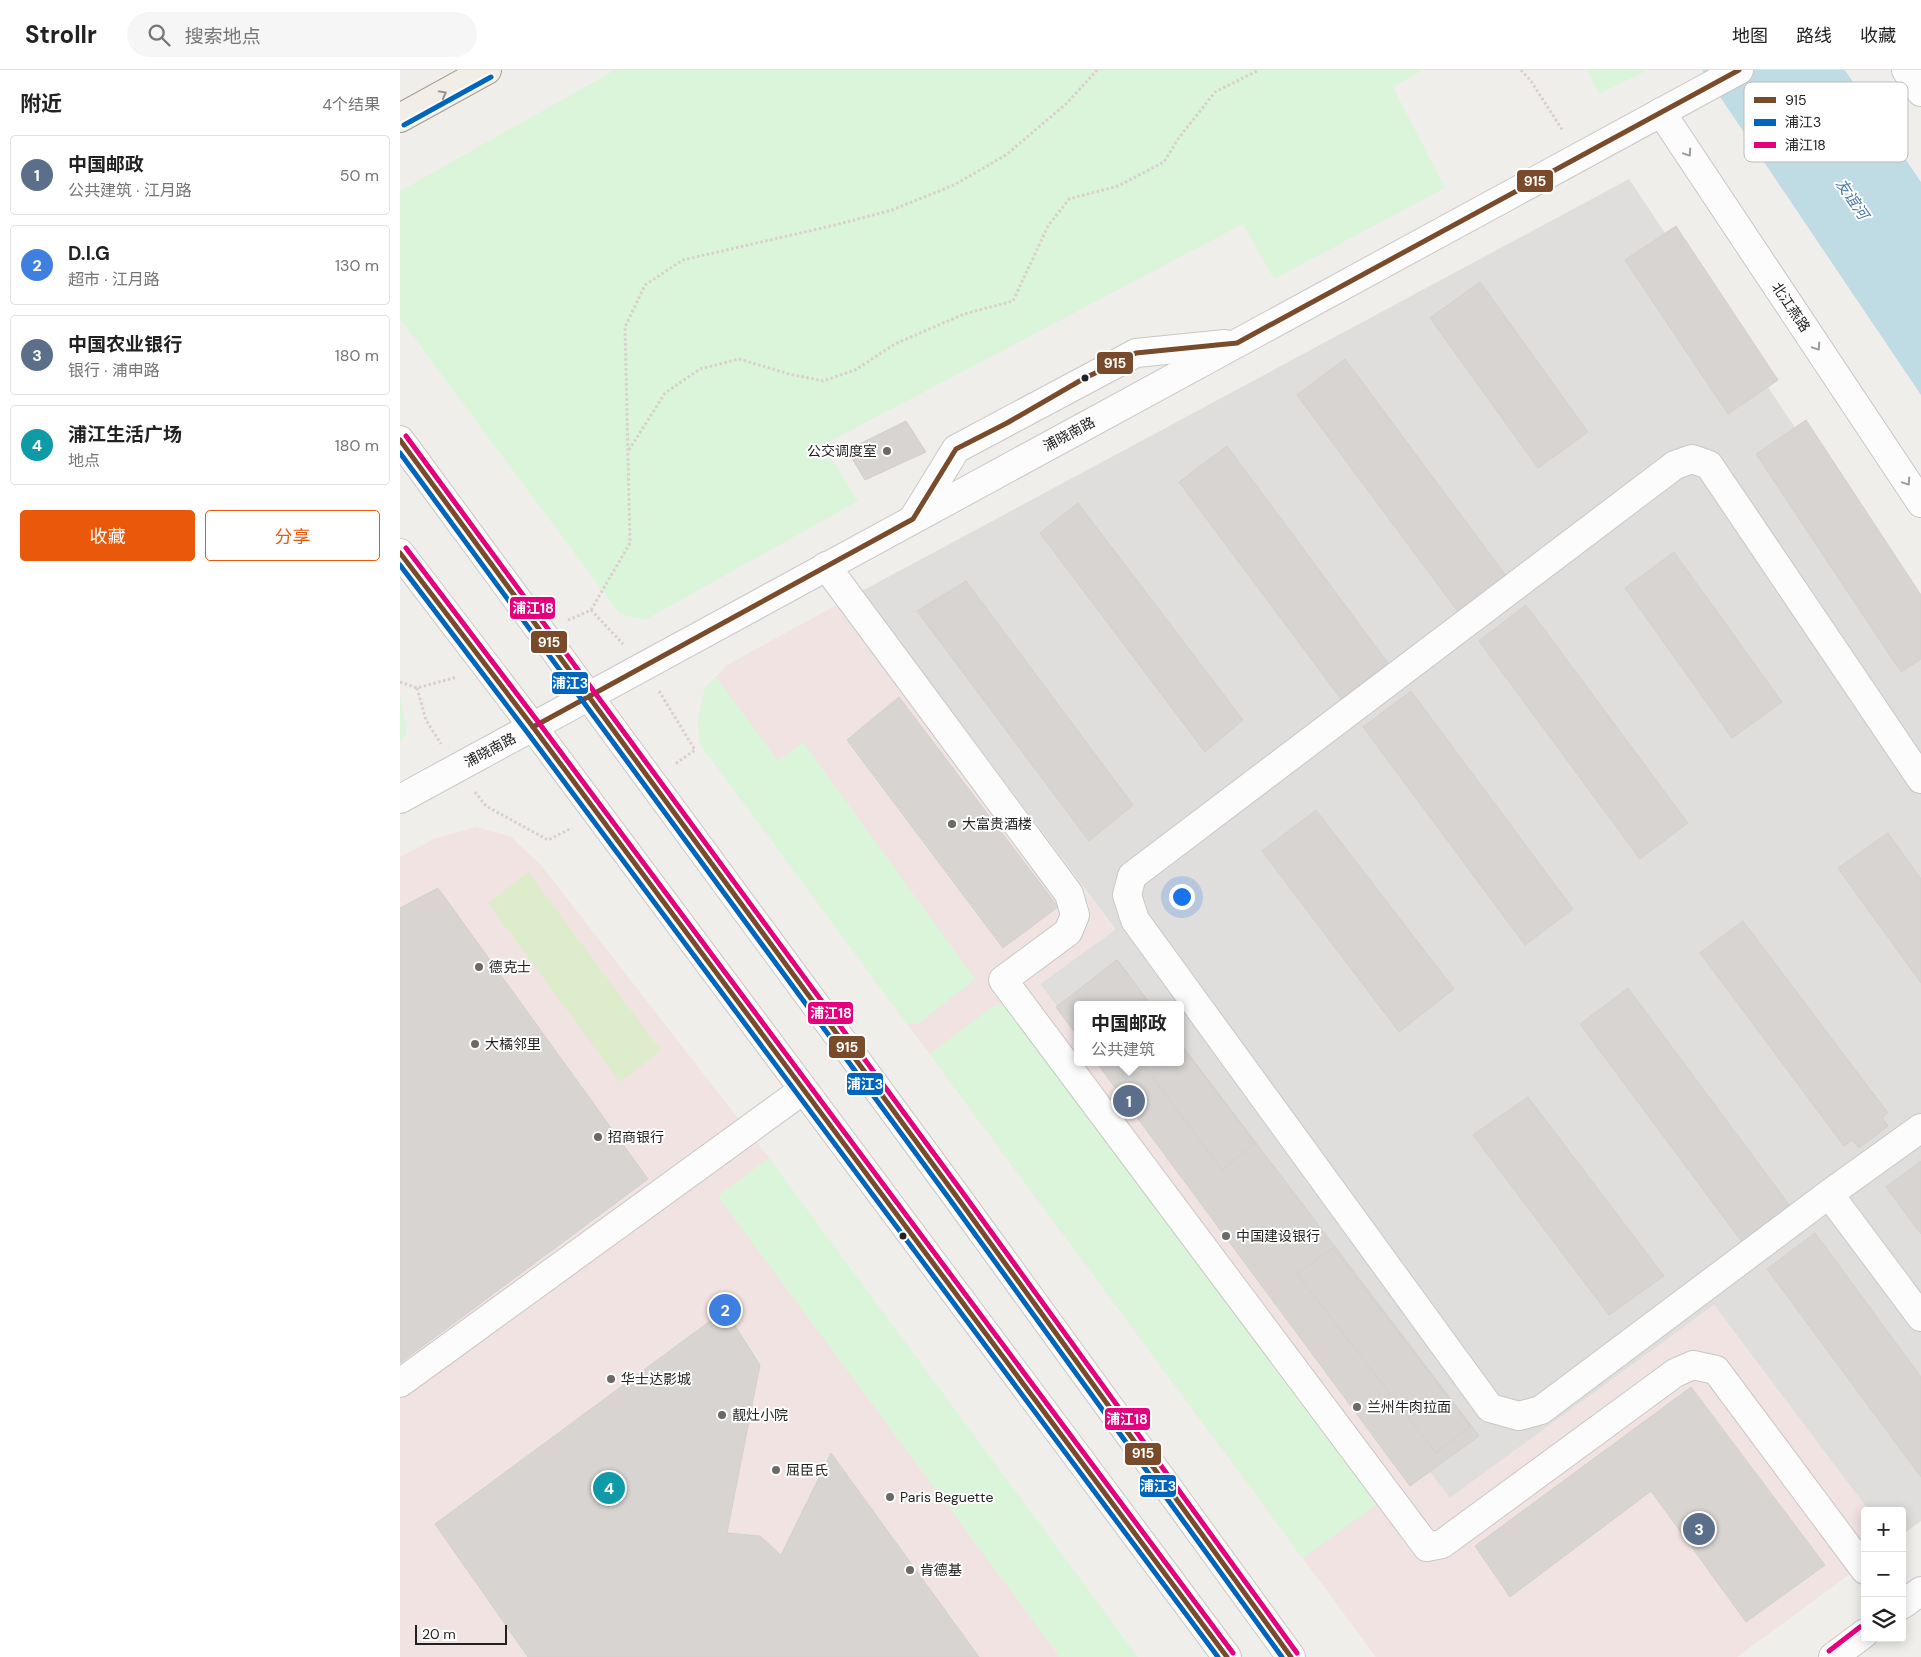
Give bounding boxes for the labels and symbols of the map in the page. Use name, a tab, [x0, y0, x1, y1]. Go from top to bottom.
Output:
legend	[1744, 82, 1908, 162]
one-way arrow	[437, 90, 446, 100]
text: 915	[1785, 91, 1806, 109]
text: 浦江3	[1785, 113, 1821, 131]
text: 浦江18	[1785, 136, 1826, 154]
one-way arrow	[1682, 147, 1691, 157]
line badge: 915	[1516, 169, 1554, 193]
text: 915	[1524, 172, 1546, 190]
water label: 友谊河	[1831, 175, 1875, 226]
street label: 北江燕路	[1768, 279, 1814, 335]
one-way arrow	[1811, 341, 1820, 350]
line badge: 915	[1096, 351, 1134, 375]
text: 915	[1104, 354, 1126, 372]
unlabelled marker	[1080, 373, 1090, 383]
street label: 浦晓南路	[1040, 413, 1098, 455]
place label: 公交调度室	[807, 442, 877, 460]
marker: 公交调度室	[881, 445, 893, 457]
one-way arrow	[1901, 476, 1910, 485]
line badge: 浦江18	[509, 596, 556, 620]
text: 浦江18	[512, 599, 554, 617]
line badge: 915	[530, 630, 568, 654]
text: 915	[538, 633, 560, 651]
line badge: 浦江3	[551, 671, 589, 695]
text: 浦江3	[552, 674, 588, 692]
street label: 浦晓南路	[461, 729, 519, 771]
place label: 大富贵酒楼	[962, 815, 1032, 833]
marker: 大富贵酒楼	[946, 818, 958, 830]
your location	[1169, 884, 1195, 910]
place label: 德克士	[489, 958, 531, 976]
marker: 德克士	[473, 961, 485, 973]
line badge: 浦江18	[807, 1001, 854, 1025]
text: 浦江18	[810, 1004, 852, 1022]
place label: 大橘邻里	[485, 1035, 541, 1053]
line badge: 915	[828, 1035, 866, 1059]
marker: 大橘邻里	[469, 1038, 481, 1050]
text: 915	[836, 1038, 858, 1056]
line badge: 浦江3	[846, 1072, 884, 1096]
text: 浦江3	[847, 1075, 883, 1093]
pin: 1	[1113, 1082, 1145, 1120]
place label: 招商银行	[608, 1128, 664, 1146]
marker: 招商银行	[592, 1131, 604, 1143]
place label: 中国建设银行	[1236, 1227, 1320, 1245]
marker: 中国建设银行	[1220, 1230, 1232, 1242]
unlabelled marker	[898, 1231, 908, 1241]
pin: 2	[709, 1291, 741, 1329]
place label: 华士达影城	[621, 1370, 691, 1388]
marker: 华士达影城	[605, 1373, 617, 1385]
place label: 兰州牛肉拉面	[1367, 1398, 1451, 1416]
marker: 兰州牛肉拉面	[1351, 1401, 1363, 1413]
place label: 靓灶小院	[732, 1406, 788, 1424]
line badge: 浦江18	[1104, 1407, 1151, 1431]
marker: 靓灶小院	[716, 1409, 728, 1421]
text: 浦江18	[1106, 1410, 1148, 1428]
line badge: 915	[1124, 1442, 1162, 1466]
text: 915	[1132, 1444, 1154, 1462]
place label: 屈臣氏	[786, 1461, 828, 1479]
marker: 屈臣氏	[770, 1464, 782, 1476]
pin: 4	[593, 1469, 625, 1507]
line badge: 浦江3	[1139, 1474, 1177, 1498]
text: 浦江3	[1140, 1477, 1176, 1495]
place label: Paris Beguette	[900, 1488, 993, 1506]
marker: Paris Beguette	[884, 1491, 896, 1503]
pin: 3	[1683, 1510, 1715, 1548]
place label: 肯德基	[920, 1561, 962, 1579]
marker: 肯德基	[904, 1564, 916, 1576]
scale bar	[415, 1622, 508, 1645]

